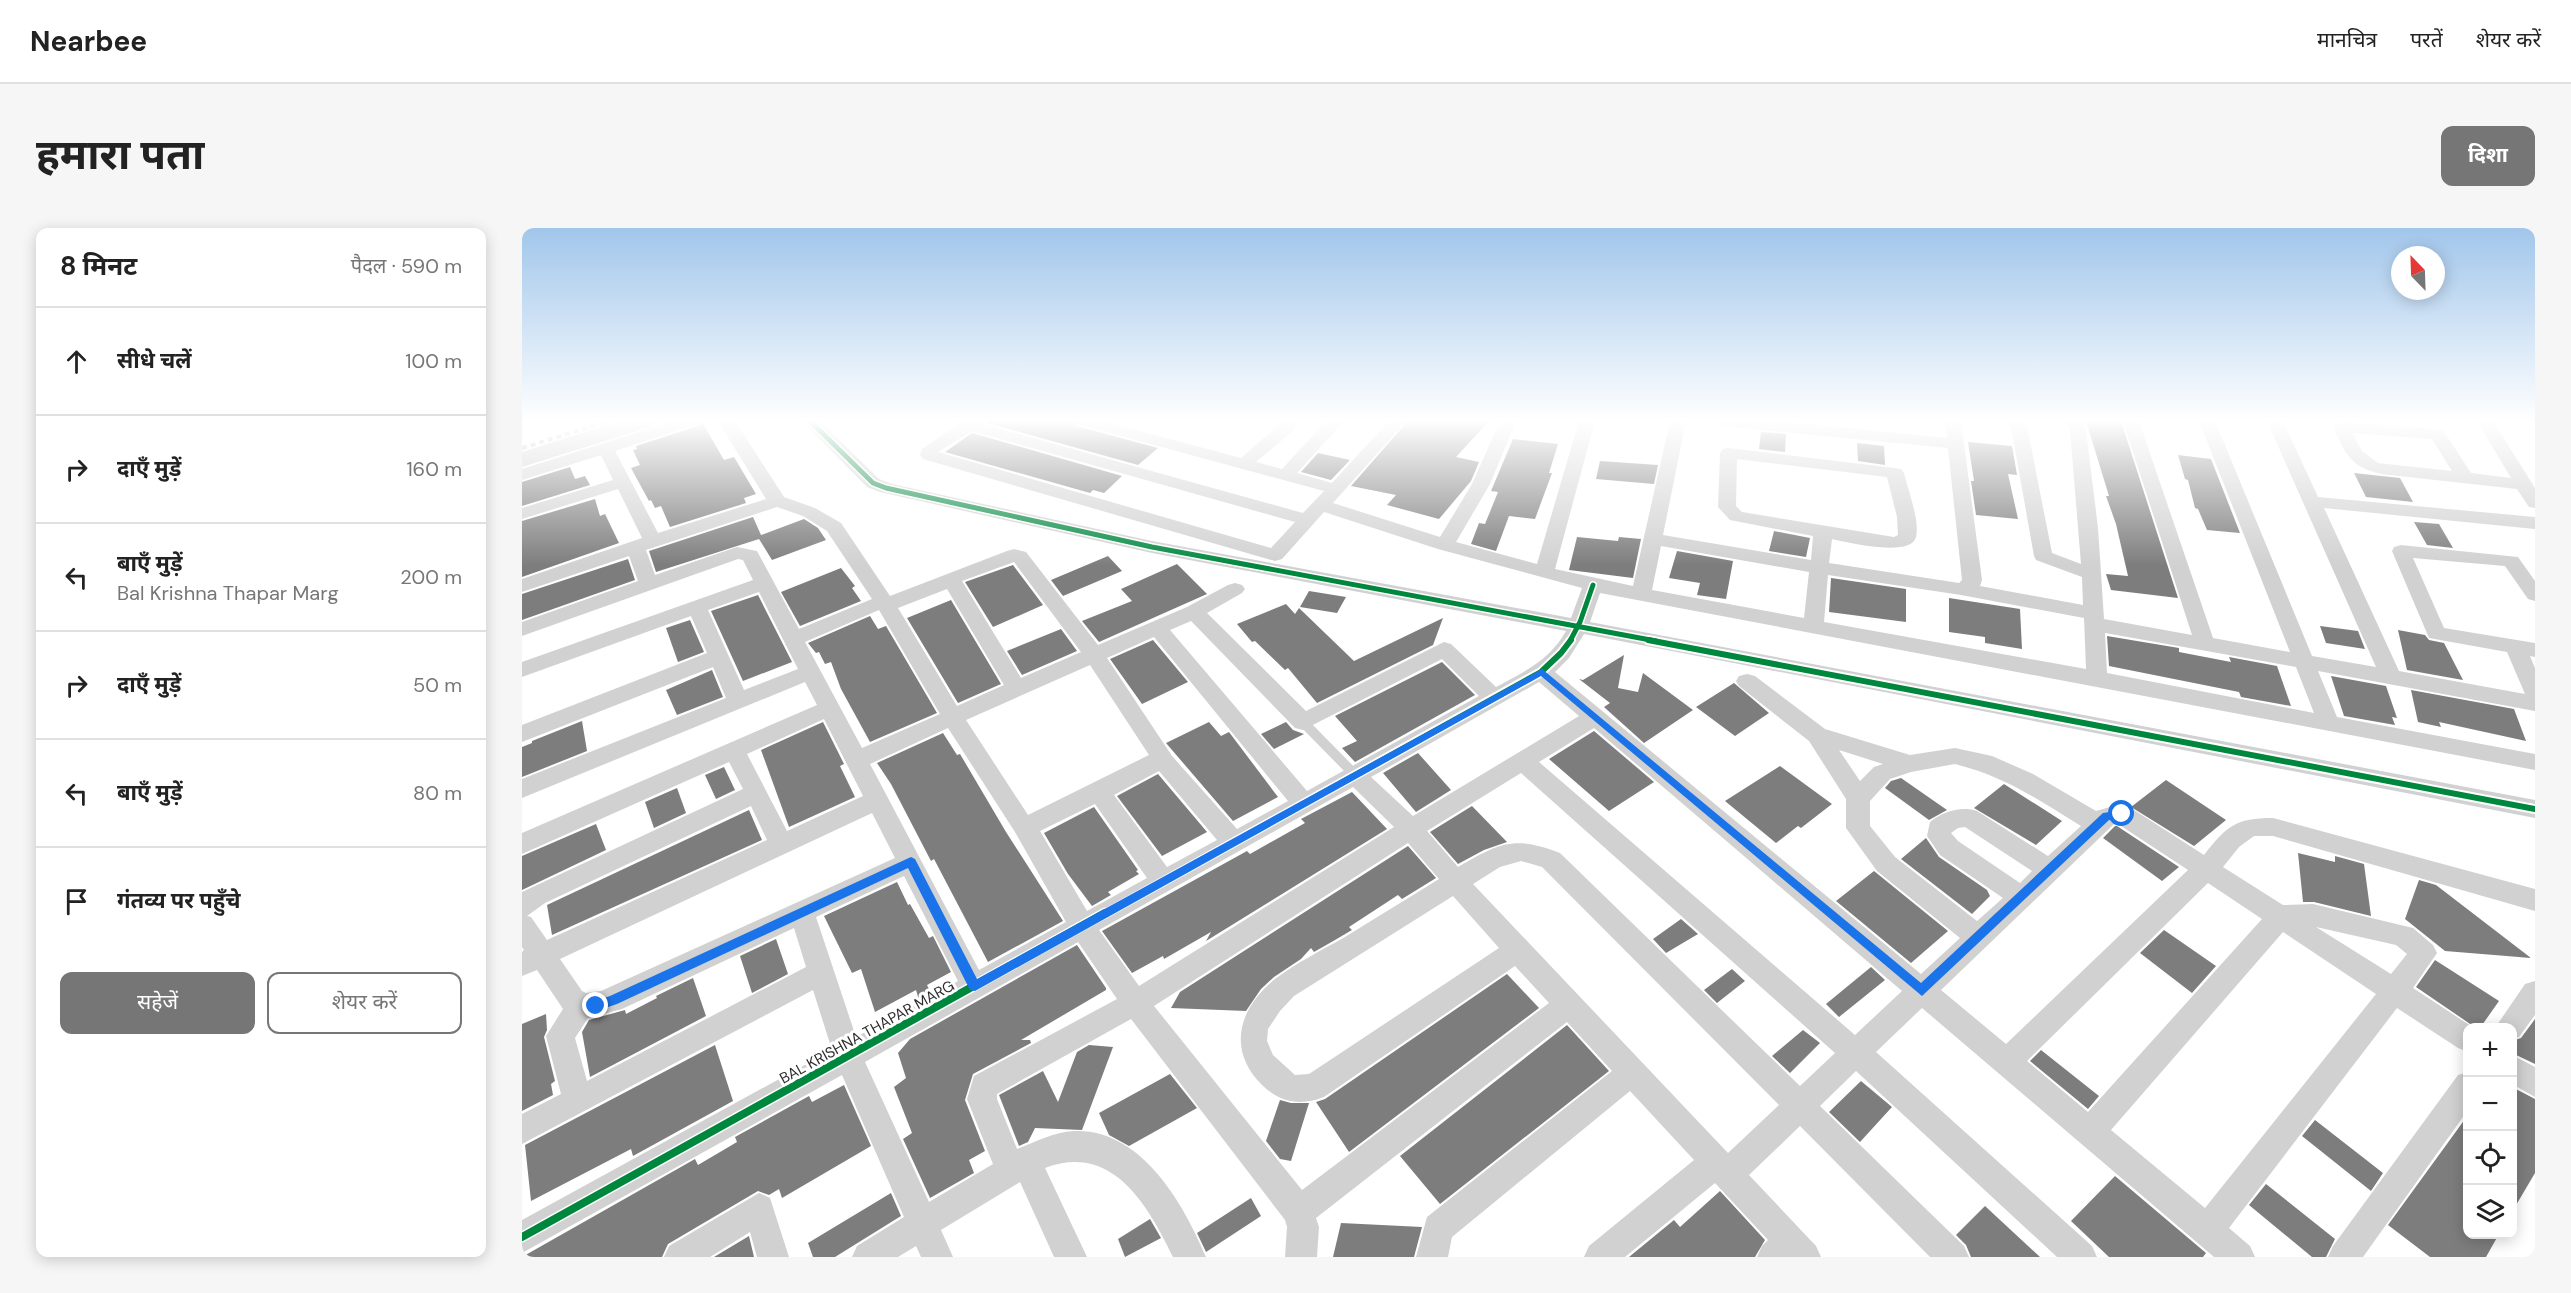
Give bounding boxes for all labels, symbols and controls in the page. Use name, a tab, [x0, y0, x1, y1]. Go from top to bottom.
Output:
text: Nearbee	[30, 23, 147, 60]
text: मानचित्र	[2317, 26, 2377, 54]
text: परतें	[2410, 26, 2443, 54]
text: शेयर करें	[2476, 26, 2541, 54]
button: दिशा	[2441, 126, 2535, 186]
text: हमारा पता	[36, 127, 204, 182]
north arrow	[2391, 246, 2445, 300]
text: 8 मिनट	[60, 249, 137, 283]
text: पैदल · 590 m	[351, 253, 462, 279]
icon: ahead	[60, 345, 93, 378]
text: सीधे चलें	[117, 346, 192, 375]
text: 100 m	[405, 348, 462, 374]
icon: right	[60, 453, 93, 486]
text: दाएँ मुड़ें	[117, 454, 181, 483]
text: 160 m	[406, 456, 462, 482]
text: बाएँ मुड़ें	[117, 549, 183, 578]
icon: left	[60, 561, 93, 594]
text: 200 m	[400, 564, 462, 590]
text: Bal Krishna Thapar Marg	[117, 580, 339, 606]
icon: right	[60, 669, 93, 702]
text: दाएँ मुड़ें	[117, 670, 181, 699]
text: 50 m	[413, 672, 462, 698]
icon: left	[60, 777, 93, 810]
text: बाएँ मुड़ें	[117, 778, 183, 807]
text: 80 m	[413, 780, 462, 806]
route start	[2108, 800, 2134, 826]
icon: arrive	[60, 885, 93, 918]
text: गंतव्य पर पहुँचे	[117, 886, 240, 915]
button: सहेजें	[60, 972, 255, 1034]
button: शेयर करें	[267, 972, 462, 1034]
street label: BAL KRISHNA THAPAR MARG	[776, 976, 958, 1088]
route end	[582, 992, 608, 1018]
map controls	[2463, 1023, 2517, 1239]
button: +	[2463, 1023, 2517, 1077]
button: −	[2463, 1077, 2517, 1131]
button: locate	[2463, 1131, 2517, 1185]
button: layers	[2463, 1185, 2517, 1239]

